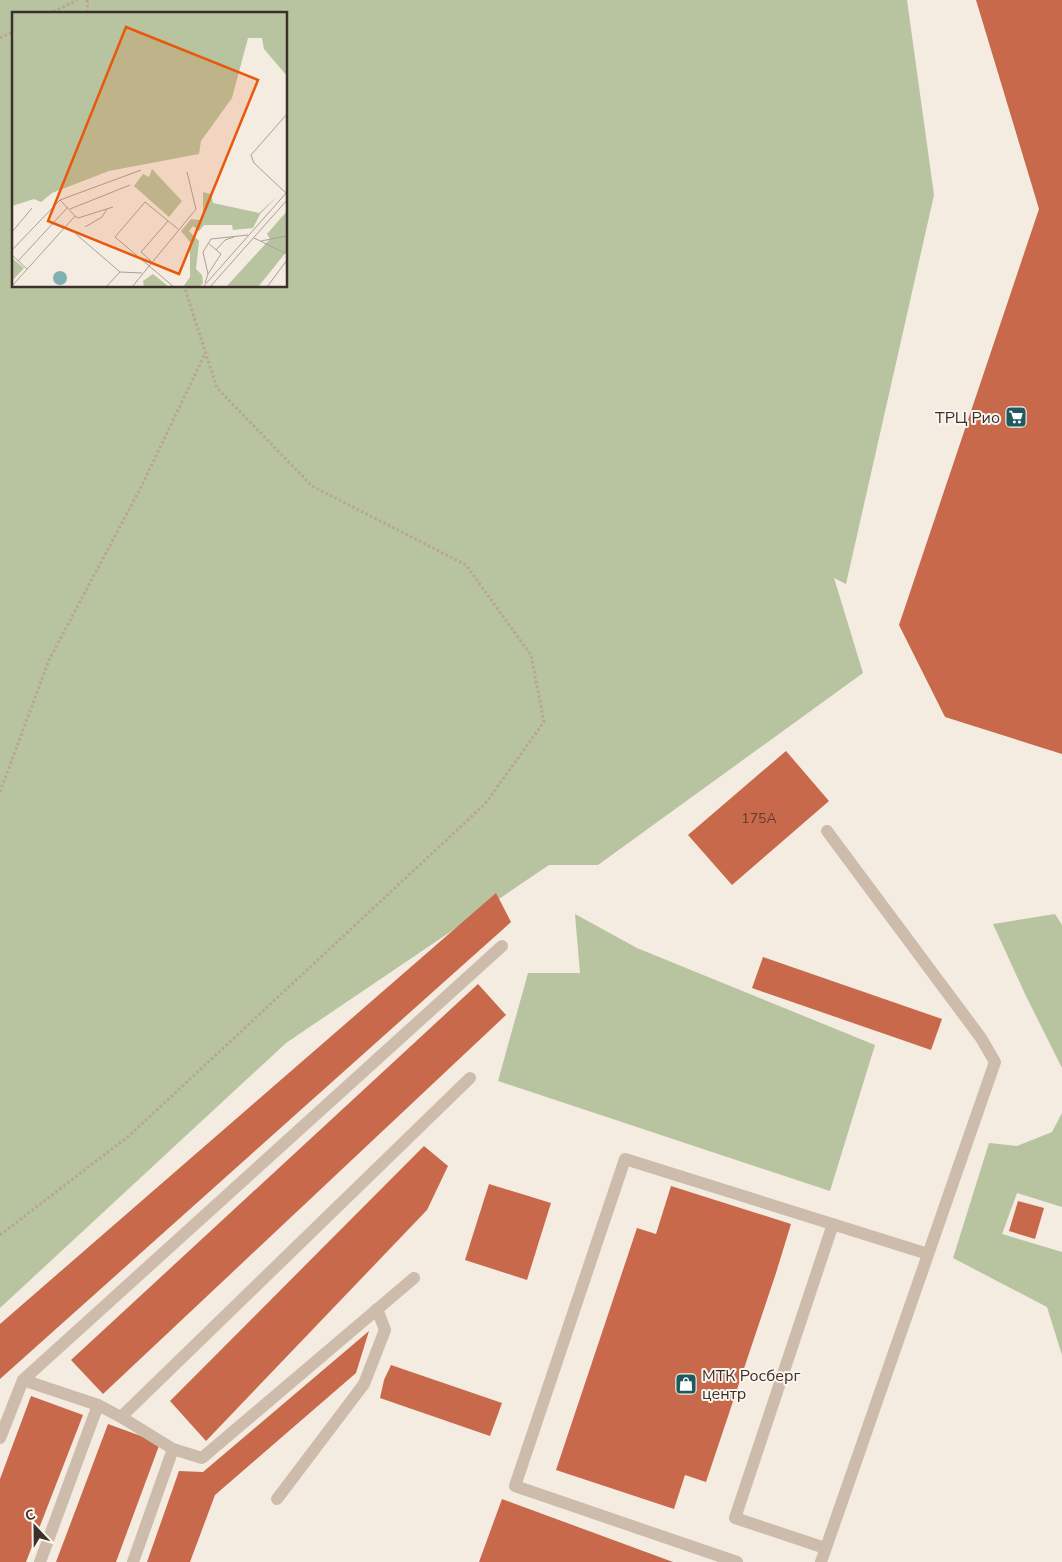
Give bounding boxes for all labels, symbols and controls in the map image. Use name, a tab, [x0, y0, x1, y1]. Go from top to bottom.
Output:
inset map	[12, 12, 288, 288]
supermarket icon: ТРЦ Рио	[1004, 405, 1028, 429]
place label: ТРЦ Рио	[935, 407, 1000, 429]
house number: 175А	[741, 809, 777, 828]
place label: МТК Росберг центр	[702, 1365, 800, 1405]
shop icon: МТК Росберг центр	[674, 1372, 698, 1396]
north arrow	[10, 1502, 60, 1552]
text: С	[22, 1505, 39, 1526]

